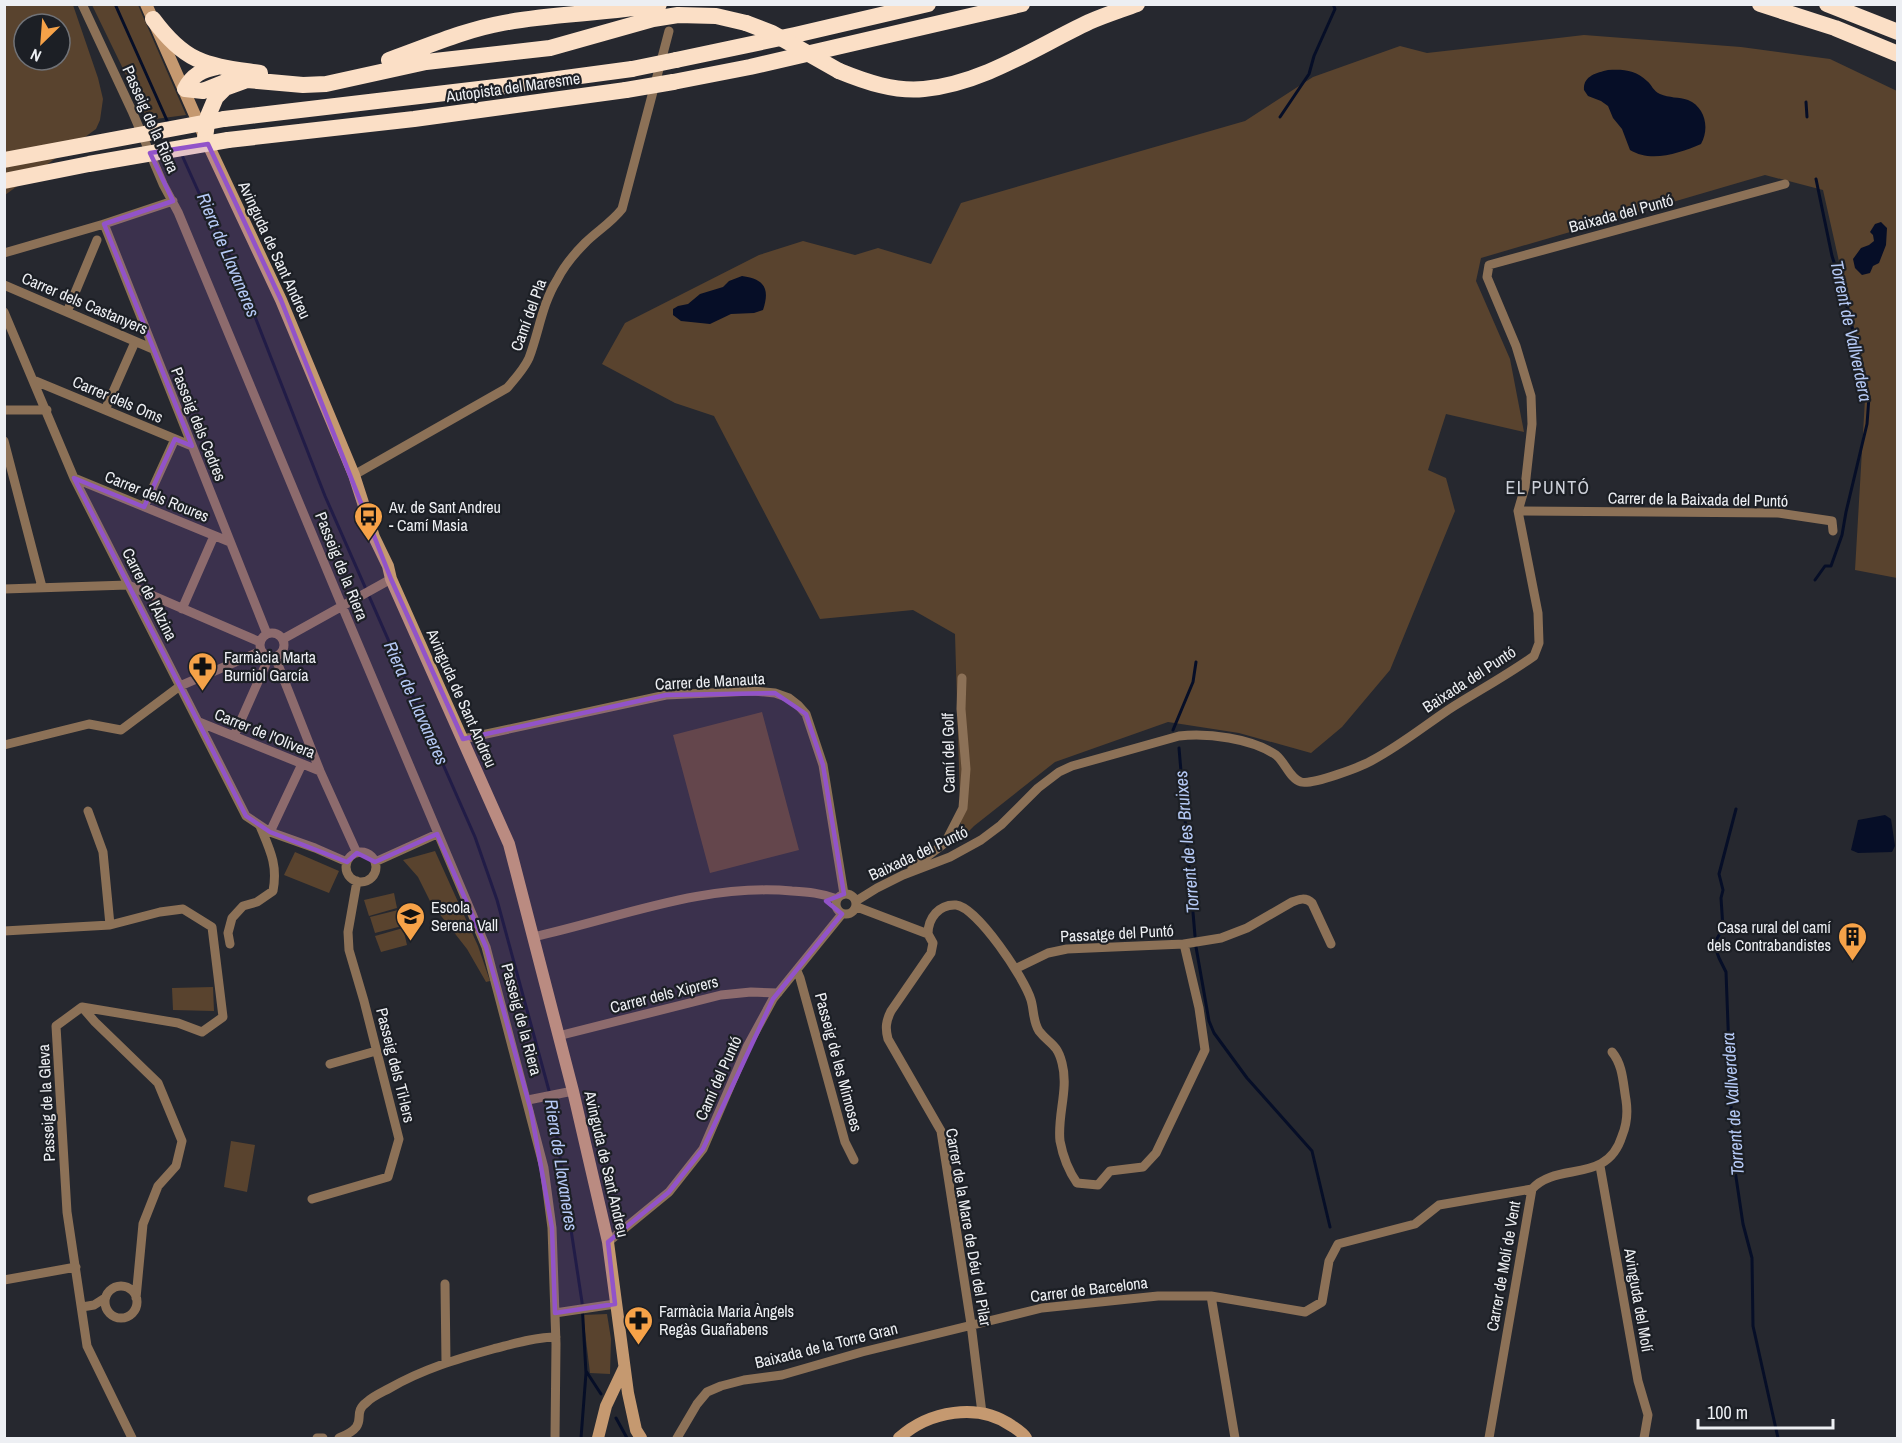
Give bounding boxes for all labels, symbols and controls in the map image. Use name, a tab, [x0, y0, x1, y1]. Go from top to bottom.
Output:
north arrow	[12, 12, 72, 72]
text: N	[27, 44, 45, 68]
street label: Passeig de la Riera	[118, 62, 185, 177]
street label: Autopista del Maresme	[444, 67, 581, 107]
street label: Avinguda de Sant Andreu	[233, 177, 317, 322]
street label: Baixada del Puntó	[1566, 188, 1676, 238]
water label: Riera de Llavaneres	[191, 189, 266, 321]
water label: Torrent de Vallverdera	[1824, 258, 1879, 404]
street label: Carrer dels Castanyers	[19, 267, 151, 339]
street label: Camí del Pla	[505, 275, 551, 354]
street label: Passeig dels Cedres	[166, 364, 232, 484]
street label: Carrer dels Oms	[69, 370, 167, 428]
street label: Carrer dels Roures	[102, 465, 212, 527]
district label: EL PUNTÓ	[1505, 475, 1591, 500]
street label: Carrer de la Baixada del Puntó	[1608, 486, 1788, 512]
place label: Av. de Sant Andreu - Camí Masia	[388, 496, 501, 536]
bus stop icon: Av. de Sant Andreu - Camí Masia	[352, 500, 384, 542]
street label: Passeig de la Riera	[310, 508, 374, 624]
street label: Carrer de l'Alzina	[117, 544, 183, 645]
street label: Avinguda de Sant Andreu	[421, 624, 502, 771]
water label: Riera de Llavaneres	[378, 637, 455, 769]
street label: Baixada del Puntó	[1418, 641, 1520, 717]
place label: Farmàcia Marta Burniol García	[224, 646, 317, 686]
pharmacy icon: Farmàcia Marta Burniol García	[187, 650, 219, 692]
street label: Carrer de Manauta	[654, 667, 766, 695]
street label: Carrer de l'Olivera	[211, 703, 319, 763]
street label: Camí del Golf	[936, 712, 960, 793]
water label: Torrent de les Bruixes	[1168, 770, 1205, 914]
street label: Baixada del Puntó	[865, 820, 971, 886]
place label: Escola Serena Vall	[431, 896, 498, 936]
school or university icon: Escola Serena Vall	[394, 900, 426, 942]
place label: Casa rural del camí dels Contrabandistes	[1707, 916, 1831, 956]
street label: Passatge del Puntó	[1060, 919, 1174, 947]
building icon: Casa rural del camí dels Contrabandistes	[1836, 920, 1868, 962]
street label: Passeig de la Riera	[496, 960, 548, 1078]
street label: Carrer dels Xiprers	[608, 970, 720, 1018]
street label: Passeig de les Mimoses	[810, 990, 868, 1134]
street label: Passeig dels Til·lers	[371, 1005, 421, 1125]
street label: Camí del Puntó	[690, 1032, 746, 1124]
water label: Torrent de Vallverdera	[1715, 1032, 1750, 1176]
street label: Passeig de la Gleva	[32, 1043, 60, 1162]
street label: Avinguda de Sant Andreu	[579, 1088, 635, 1239]
water label: Riera de Llavaneres	[539, 1097, 584, 1233]
street label: Carrer de la Mare de Déu del Pilar	[941, 1126, 997, 1328]
street label: Carrer de Molí de Vent	[1481, 1199, 1525, 1333]
street label: Avinguda del Molí	[1619, 1245, 1659, 1354]
street label: Carrer de Barcelona	[1029, 1271, 1150, 1307]
place label: Farmàcia Maria Àngels Regàs Guañabens	[659, 1300, 794, 1340]
pharmacy icon: Farmàcia Maria Àngels Regàs Guañabens	[622, 1304, 654, 1346]
street label: Baixada de la Torre Gran	[752, 1317, 900, 1373]
scale bar	[1698, 1392, 1833, 1430]
text: 100 m	[1707, 1400, 1748, 1425]

